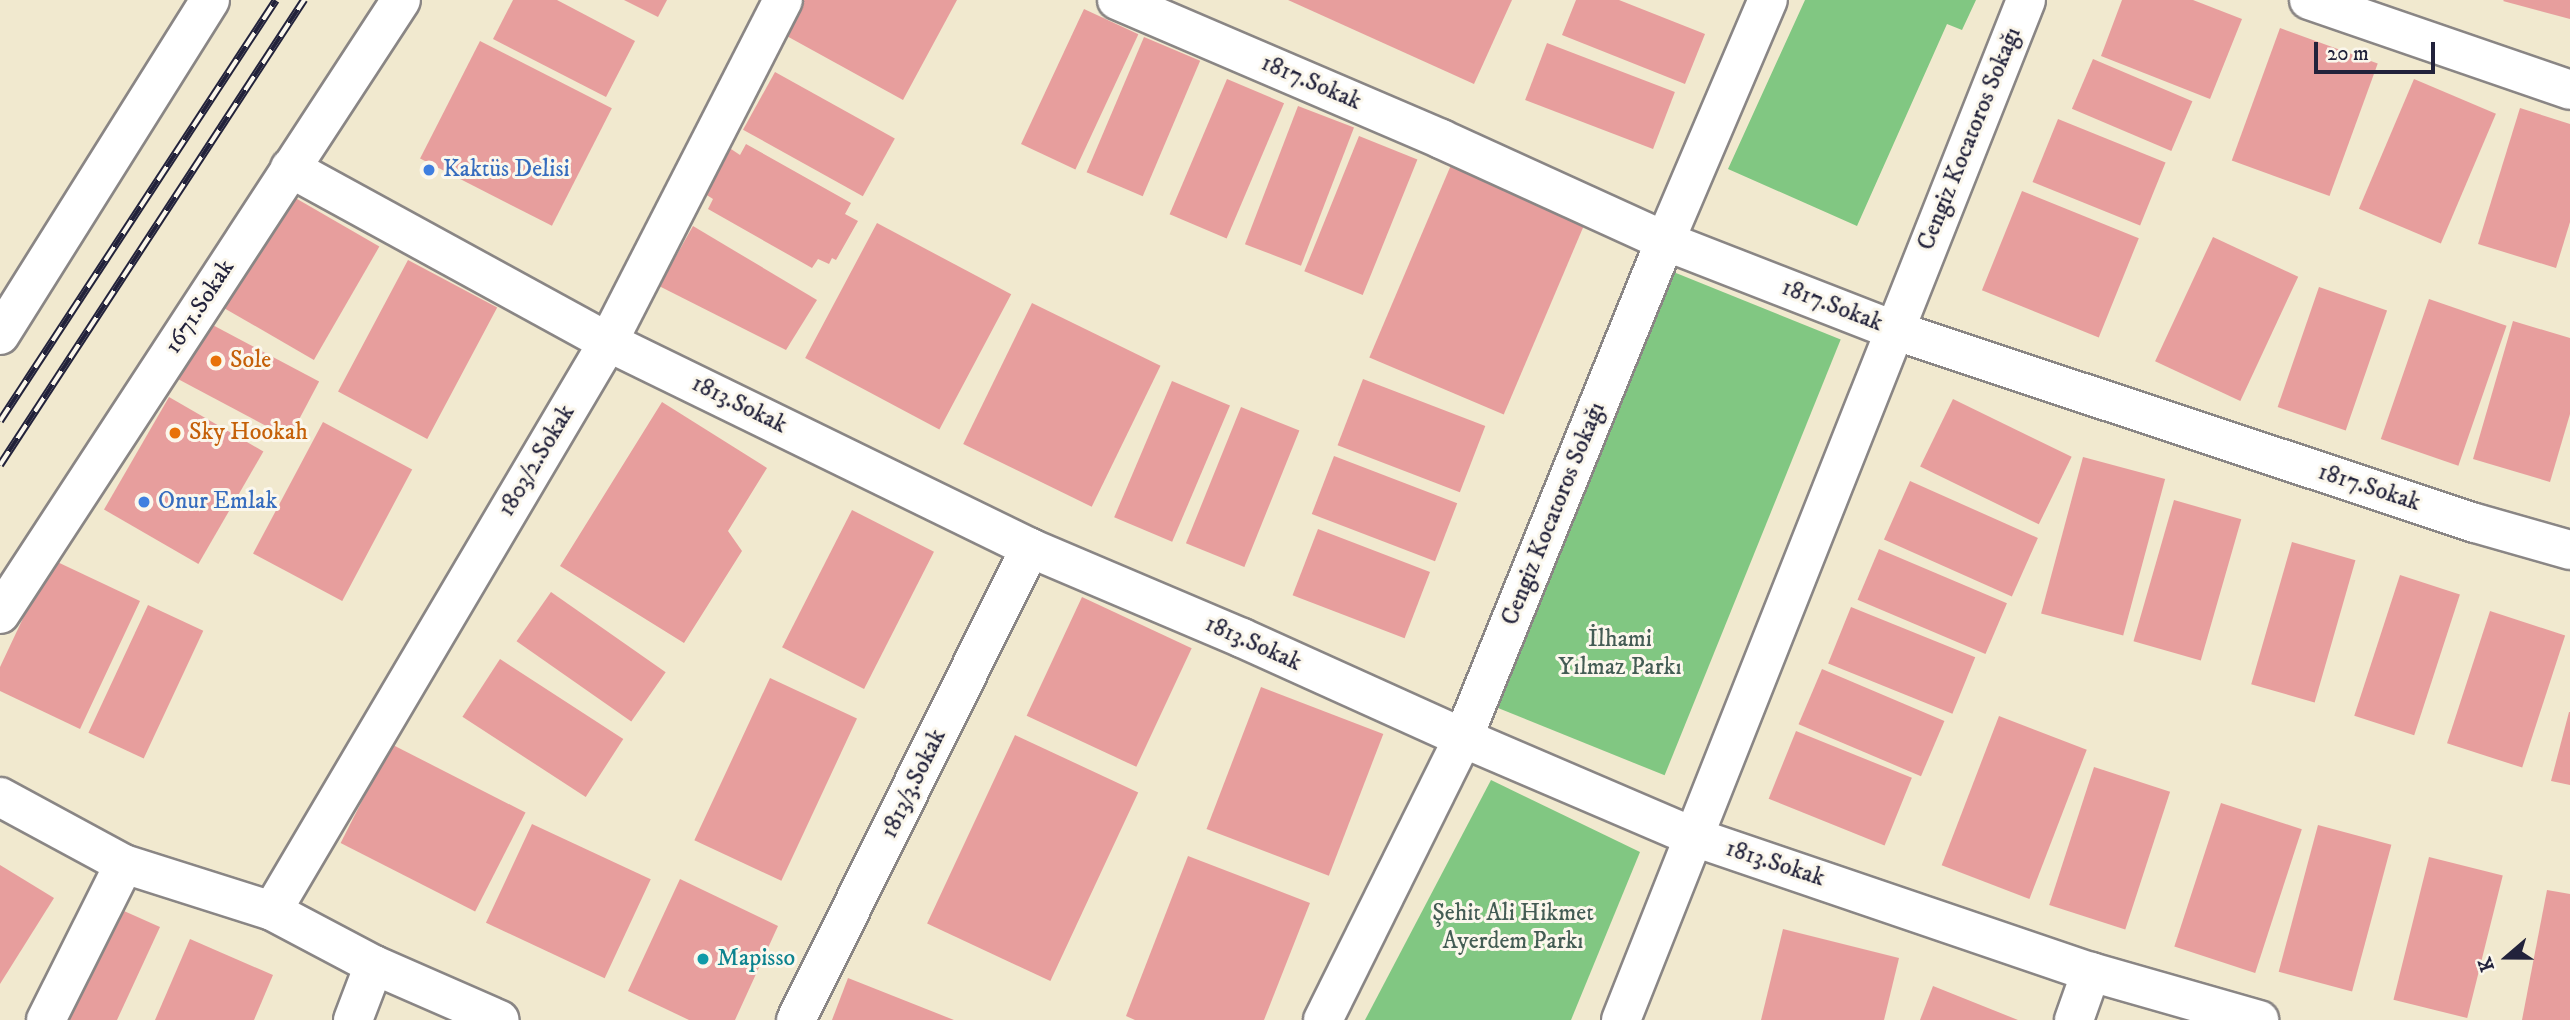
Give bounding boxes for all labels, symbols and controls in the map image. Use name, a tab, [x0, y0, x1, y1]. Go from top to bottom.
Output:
street label: Cengiz Kocatoros Sokağı	[1912, 23, 2028, 255]
scale bar	[2318, 28, 2439, 72]
text: 20 m	[2327, 41, 2369, 67]
street label: 1817.Sokak	[1257, 49, 1365, 117]
place label: Kaktüs Delisi	[443, 156, 570, 184]
marker: Kaktüs Delisi	[421, 162, 437, 178]
street label: 1671.Sokak	[159, 254, 241, 360]
street label: 1817.Sokak	[1777, 274, 1887, 338]
place label: Sole	[230, 347, 271, 375]
marker: Sole	[208, 353, 224, 369]
street label: 1813.Sokak	[687, 370, 791, 440]
street label: Cengiz Kocatoros Sokağı	[1496, 398, 1612, 630]
street label: 1803/2.Sokak	[492, 400, 582, 522]
place label: Sky Hookah	[189, 419, 308, 447]
marker: Sky Hookah	[167, 425, 183, 441]
street label: 1817.Sokak	[2314, 458, 2424, 518]
place label: Onur Emlak	[158, 488, 277, 516]
marker: Onur Emlak	[136, 494, 152, 510]
street label: 1813.Sokak	[1200, 610, 1306, 678]
park label: İlhami Yılmaz Parkı	[1558, 626, 1682, 682]
street label: 1813/3.Sokak	[875, 725, 953, 843]
street label: 1813.Sokak	[1722, 834, 1828, 894]
park label: Şehit Ali Hikmet Ayerdem Parkı	[1432, 900, 1594, 956]
north arrow	[2472, 922, 2542, 992]
place label: Mapisso	[717, 945, 795, 973]
marker: Mapisso	[695, 951, 711, 967]
text: K	[2474, 954, 2500, 975]

